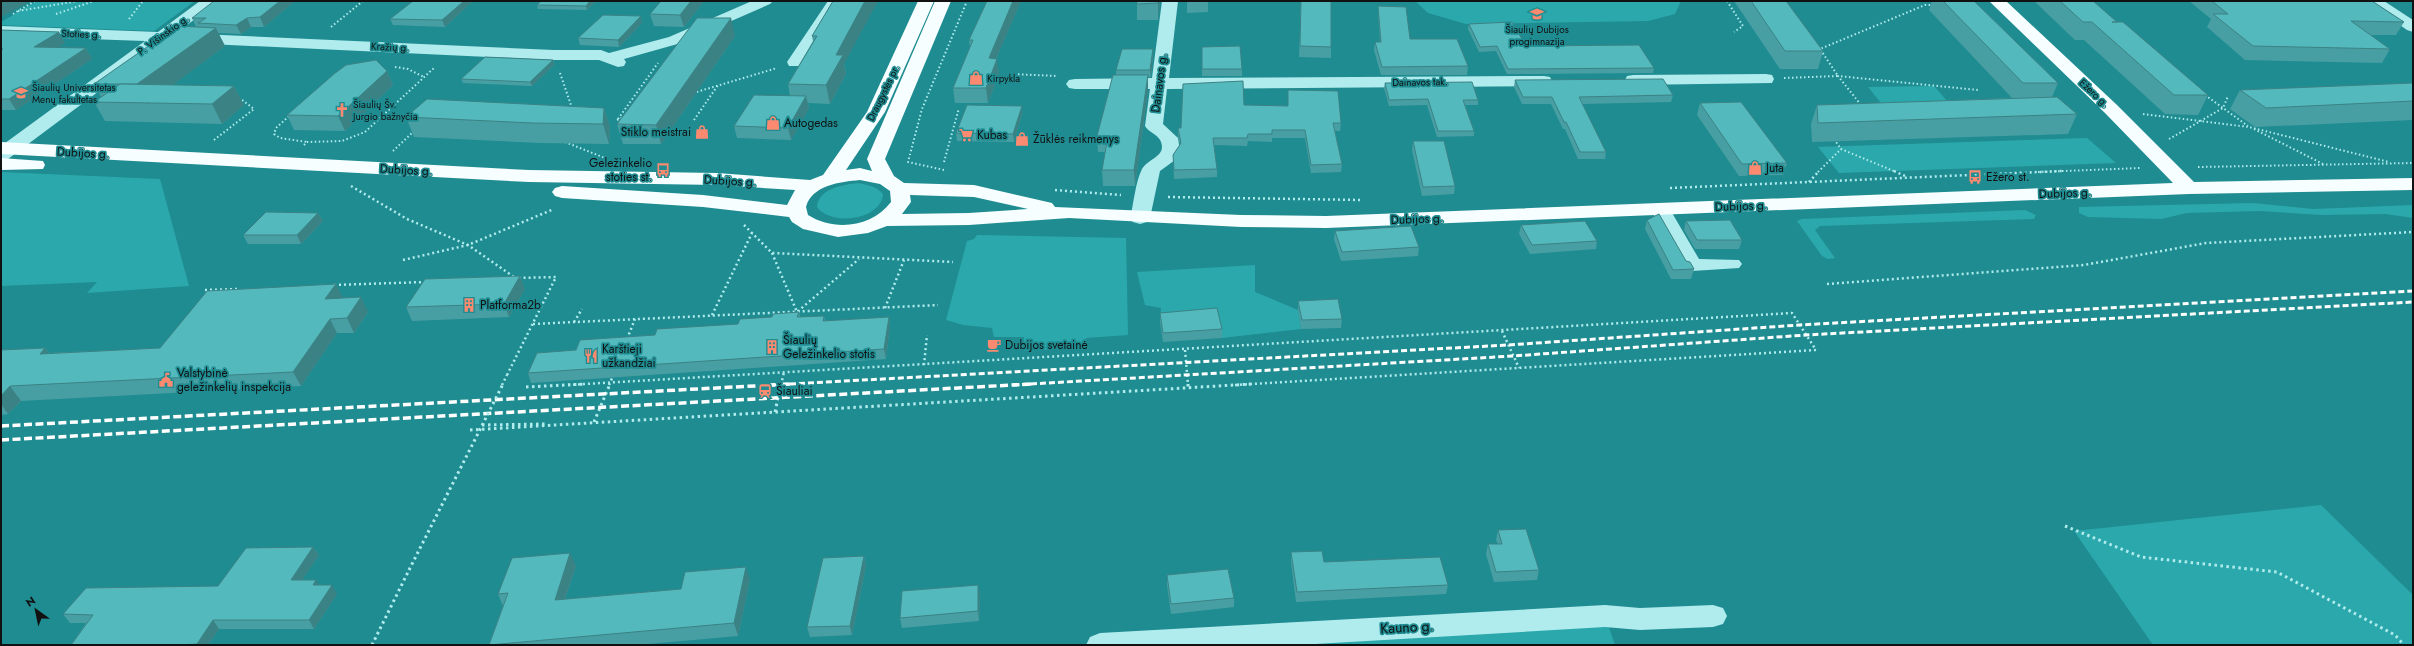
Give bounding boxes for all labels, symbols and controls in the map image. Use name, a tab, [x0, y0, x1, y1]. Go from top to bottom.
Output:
school or university icon: Šiaulių Dubijos progimnazija	[1529, 6, 1545, 22]
street label: P. Višinskio g.	[134, 11, 192, 59]
place label: Šiaulių Dubijos progimnazija	[1505, 22, 1569, 49]
street label: Stoties g.	[61, 26, 101, 42]
street label: Kražių g.	[371, 39, 409, 55]
street label: Dainavos g.	[1146, 52, 1172, 114]
street label: Draugystės pr.	[863, 63, 903, 123]
shop icon: Kirpykla	[968, 70, 984, 86]
place label: Kirpykla	[987, 71, 1020, 86]
street label: Dainavos tak.	[1392, 74, 1448, 90]
street label: Ežero g.	[2076, 75, 2112, 111]
place label: Šiaulių Universitetas Menų fakultetas	[32, 80, 116, 107]
school or university icon: Šiaulių Universitetas Menų fakultetas	[13, 85, 29, 101]
place label: Šiaulių Šv. Jurgio bažnyčia	[351, 97, 418, 124]
church icon: Šiaulių Šv. Jurgio bažnyčia	[334, 102, 350, 118]
place label: Autogedas	[784, 114, 838, 132]
shop icon: Autogedas	[765, 115, 781, 131]
place label: Stiklo meistrai	[621, 123, 691, 141]
shop icon: Stiklo meistrai	[694, 124, 710, 140]
place label: Kubas	[977, 126, 1007, 144]
supermarket icon: Kubas	[958, 127, 974, 143]
place label: Žūklės reikmenys	[1033, 130, 1119, 148]
shop icon: Žūklės reikmenys	[1014, 131, 1030, 147]
street label: Dubijos g.	[56, 143, 110, 163]
place label: Geležinkelio stoties st.	[589, 154, 652, 186]
place label: Juta	[1764, 159, 1784, 177]
street label: Dubijos g.	[379, 160, 433, 180]
shop icon: Juta	[1747, 160, 1763, 176]
bus stop icon: Geležinkelio stoties st.	[655, 162, 671, 178]
place label: Ežero st.	[1986, 168, 2030, 186]
bus stop icon: Ežero st.	[1967, 169, 1983, 185]
street label: Dubijos g.	[703, 171, 757, 191]
street label: Dubijos g.	[2038, 183, 2092, 203]
street label: Dubijos g.	[1714, 196, 1768, 216]
street label: Dubijos g.	[1390, 209, 1444, 229]
place label: Platforma2b	[480, 296, 541, 314]
building icon: Platforma2b	[461, 297, 477, 313]
place label: Šiaulių Geležinkelio stotis	[783, 331, 875, 363]
place label: Dubijos svetainė	[1005, 336, 1088, 354]
cafe icon: Dubijos svetainė	[986, 337, 1002, 353]
building icon: Šiaulių Geležinkelio stotis	[764, 339, 780, 355]
place label: Karštieji užkandžiai	[602, 340, 656, 372]
restaurant icon: Karštieji užkandžiai	[583, 348, 599, 364]
place label: Valstybinė geležinkelių inspekcija	[177, 364, 291, 396]
public building icon: Valstybinė geležinkelių inspekcija	[158, 372, 174, 388]
place label: Šiauliai	[776, 382, 813, 400]
station icon: Šiauliai	[757, 383, 773, 399]
north arrow	[16, 590, 56, 630]
text: N	[23, 593, 39, 611]
street label: Kauno g.	[1380, 616, 1434, 638]

